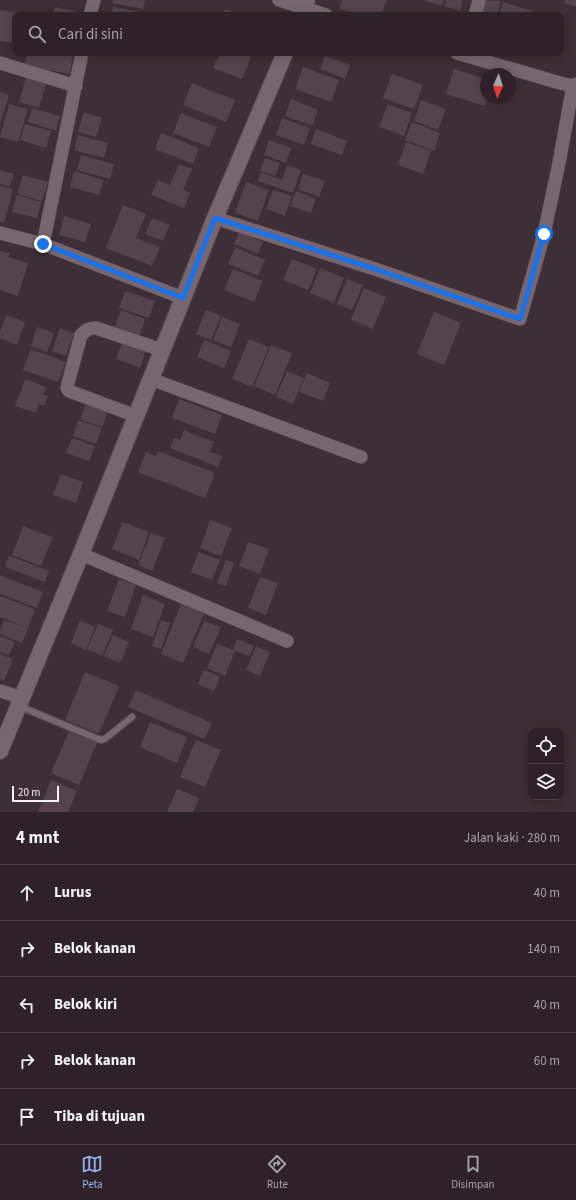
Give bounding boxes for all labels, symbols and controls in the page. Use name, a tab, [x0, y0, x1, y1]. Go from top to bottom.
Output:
search box	[12, 12, 564, 56]
icon: search	[26, 23, 48, 45]
text: Cari di sini	[58, 24, 123, 45]
north arrow	[480, 68, 516, 104]
route start	[535, 225, 553, 243]
route end	[34, 235, 52, 253]
map controls	[528, 728, 564, 800]
button: locate	[528, 728, 564, 764]
button: layers	[528, 764, 564, 800]
scale bar	[12, 784, 59, 803]
text: 20 m	[18, 785, 40, 800]
text: 4 mnt	[16, 826, 59, 850]
text: Jalan kaki · 280 m	[464, 829, 560, 847]
icon: ahead	[16, 882, 38, 904]
text: Lurus	[54, 882, 91, 903]
text: 40 m	[534, 884, 560, 902]
icon: right	[16, 938, 38, 960]
text: Belok kanan	[54, 938, 136, 959]
text: 140 m	[527, 940, 560, 958]
icon: left	[16, 994, 38, 1016]
text: Belok kiri	[54, 994, 117, 1015]
text: 40 m	[534, 996, 560, 1014]
icon: right	[16, 1050, 38, 1072]
text: Belok kanan	[54, 1050, 136, 1071]
text: 60 m	[534, 1052, 560, 1070]
icon: arrive	[16, 1106, 38, 1128]
text: Tiba di tujuan	[54, 1106, 145, 1127]
tab: Peta	[81, 1153, 103, 1192]
tab: Rute	[266, 1153, 288, 1192]
tab: Disimpan	[451, 1153, 495, 1192]

